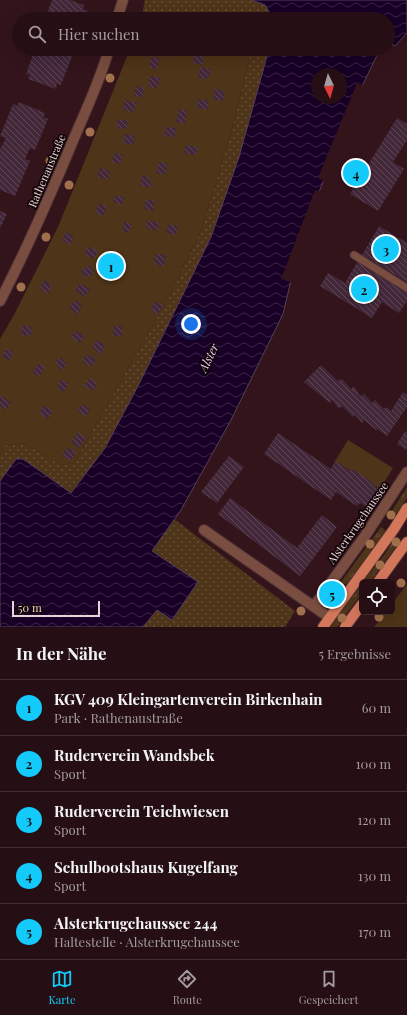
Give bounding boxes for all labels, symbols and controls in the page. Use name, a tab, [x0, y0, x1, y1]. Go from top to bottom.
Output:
search box	[12, 12, 395, 56]
icon: search	[26, 23, 48, 45]
text: Hier suchen	[58, 24, 140, 44]
north arrow	[311, 68, 347, 104]
street label: Rathenaustraße	[24, 132, 69, 210]
pin: 4	[343, 158, 369, 188]
pin: 3	[373, 234, 399, 264]
pin: 1	[98, 251, 124, 281]
pin: 2	[351, 274, 377, 304]
your location	[181, 314, 201, 334]
water label: Alster	[194, 340, 222, 376]
street label: Alsterkrugchaussee	[323, 478, 392, 567]
pin: 5	[319, 579, 345, 609]
map controls	[359, 579, 395, 615]
button: locate	[359, 579, 395, 615]
scale bar	[12, 599, 100, 618]
text: 50 m	[18, 600, 42, 615]
text: In der Nähe	[16, 642, 107, 664]
text: 5 Ergebnisse	[318, 645, 391, 662]
text: KGV 409 Kleingartenverein Birkenhain	[54, 689, 323, 709]
text: 1	[27, 699, 31, 716]
text: 60 m	[362, 699, 391, 716]
text: Park · Rathenaustraße	[54, 709, 183, 726]
text: Ruderverein Wandsbek	[54, 745, 215, 765]
text: 2	[26, 755, 32, 772]
text: 100 m	[356, 755, 391, 772]
text: Sport	[54, 765, 86, 782]
text: Ruderverein Teichwiesen	[54, 801, 229, 821]
text: 3	[26, 811, 32, 828]
text: 120 m	[357, 811, 391, 828]
text: Sport	[54, 821, 86, 838]
text: Schulbootshaus Kugelfang	[54, 857, 238, 877]
text: 4	[26, 867, 32, 884]
text: 130 m	[358, 867, 391, 884]
text: Sport	[54, 877, 86, 894]
text: Alsterkrugchaussee 244	[54, 913, 217, 933]
text: 5	[26, 923, 32, 940]
text: 170 m	[358, 923, 391, 940]
text: Haltestelle · Alsterkrugchaussee	[54, 933, 240, 950]
tab: Karte	[49, 968, 76, 1007]
tab: Route	[173, 968, 202, 1007]
tab: Gespeichert	[299, 968, 358, 1007]

